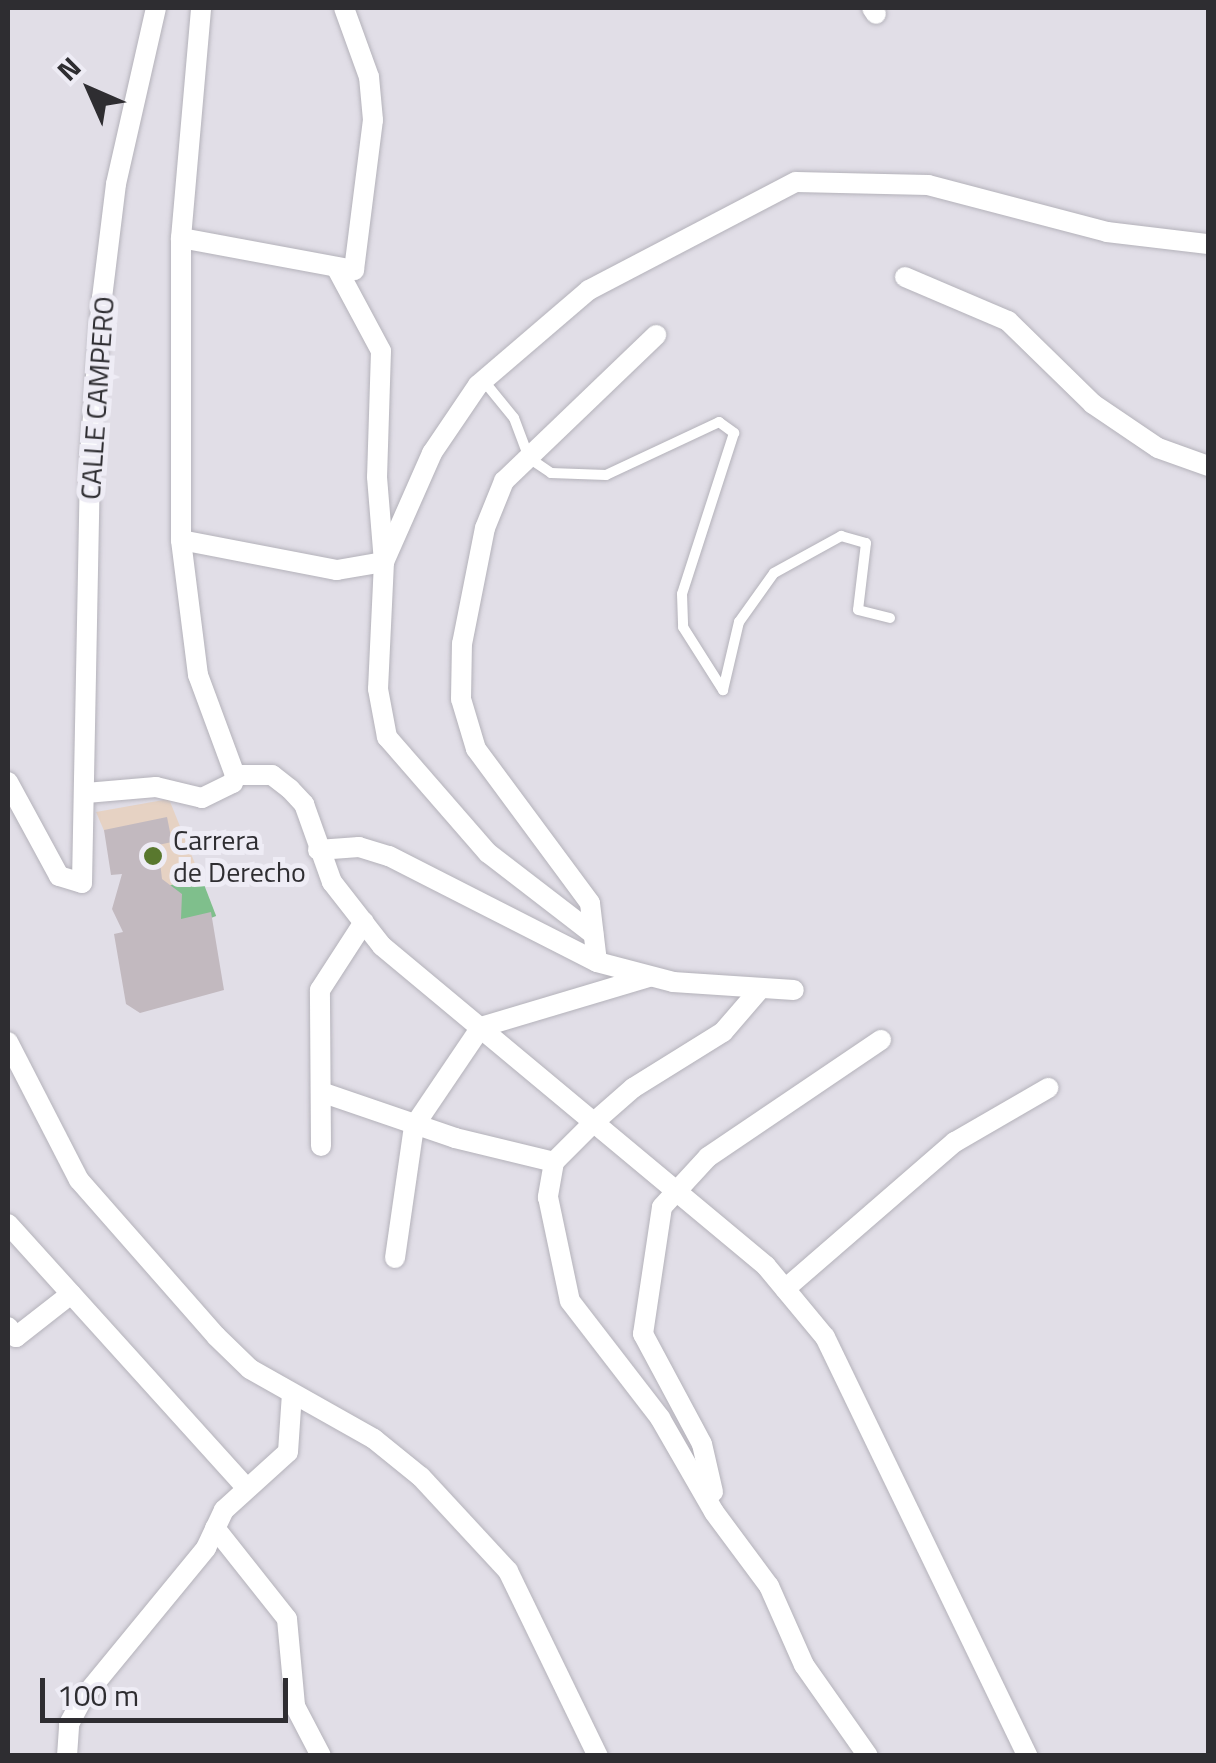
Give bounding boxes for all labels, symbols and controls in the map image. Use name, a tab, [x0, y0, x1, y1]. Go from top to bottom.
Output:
north arrow	[40, 40, 140, 140]
text: N	[46, 46, 90, 90]
street label: CALLE CAMPERO	[73, 295, 121, 501]
place label: Carrera de Derecho	[173, 823, 306, 889]
marker: Carrera de Derecho	[142, 845, 164, 867]
scale bar	[45, 1658, 292, 1720]
text: 100 m	[57, 1672, 139, 1718]

